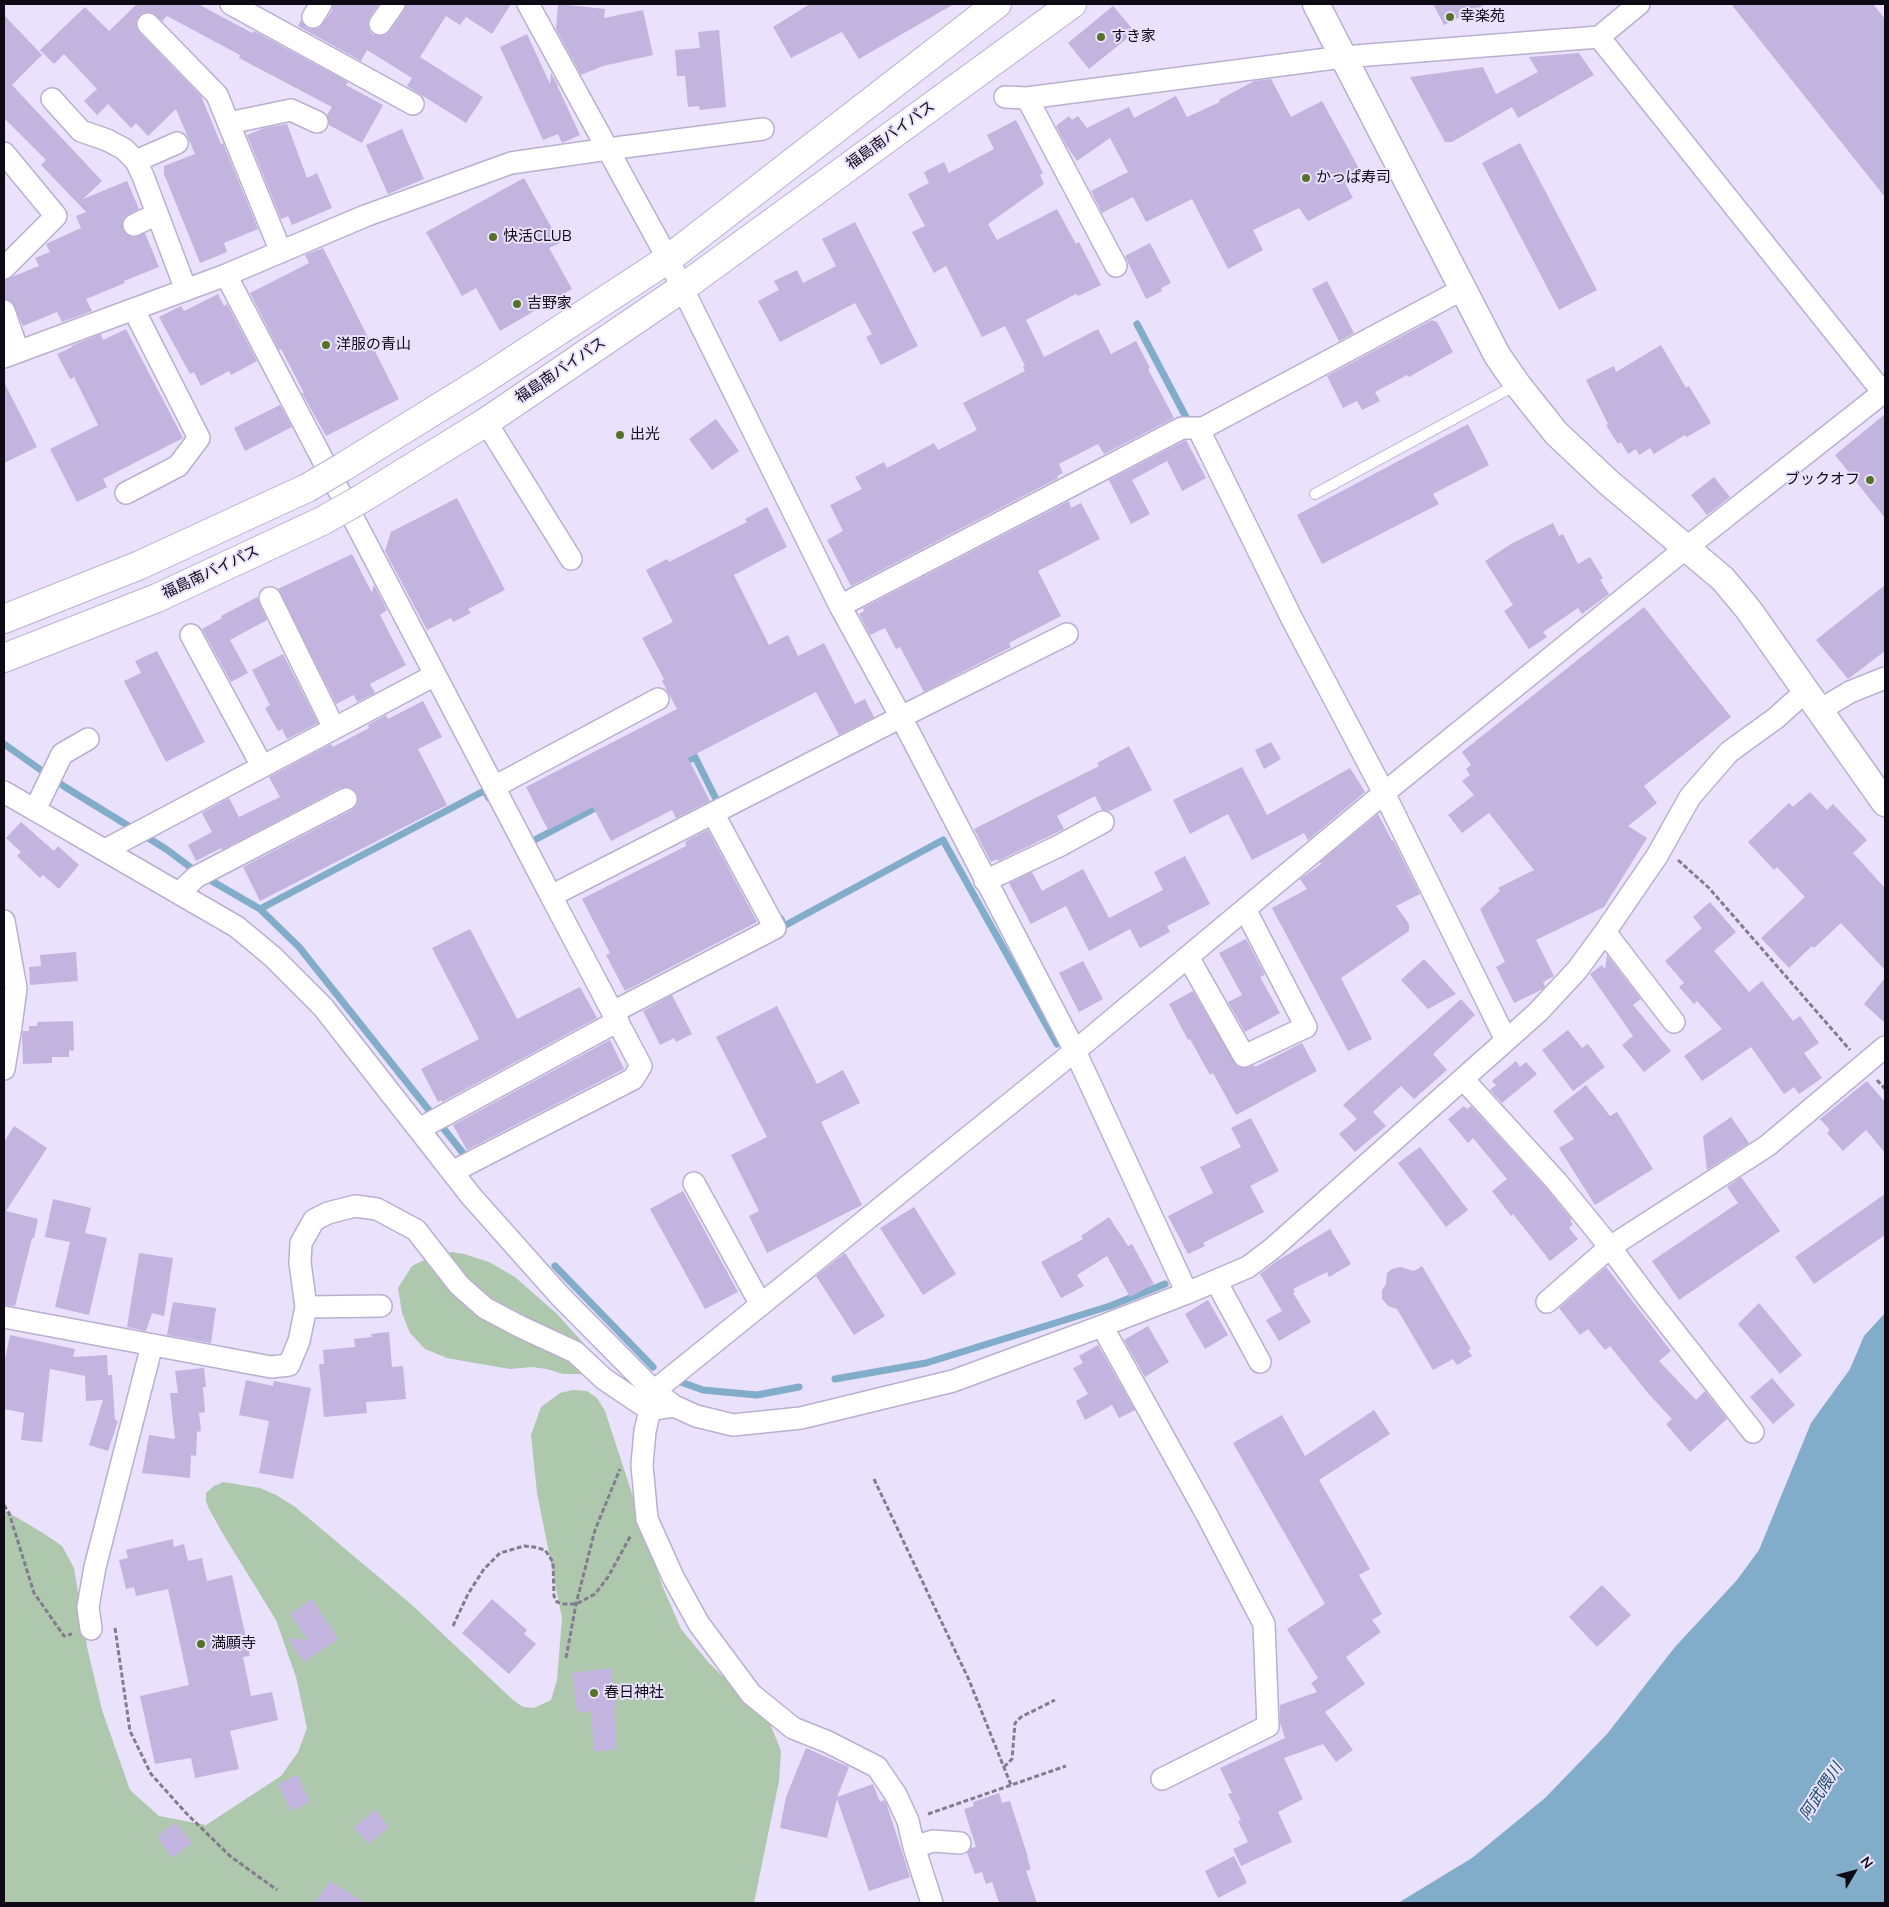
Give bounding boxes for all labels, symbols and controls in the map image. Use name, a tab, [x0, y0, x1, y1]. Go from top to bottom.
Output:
place label: 幸楽苑	[1460, 8, 1505, 26]
marker: 幸楽苑	[1444, 11, 1456, 23]
place label: すき家	[1111, 28, 1156, 46]
marker: すき家	[1095, 31, 1107, 43]
street label: 福島南バイパス	[843, 98, 939, 174]
place label: かっぱ寿司	[1316, 169, 1391, 187]
marker: かっぱ寿司	[1300, 172, 1312, 184]
place label: 快活CLUB	[503, 228, 572, 246]
marker: 快活CLUB	[487, 231, 499, 243]
place label: 吉野家	[527, 295, 572, 313]
marker: 吉野家	[511, 298, 523, 310]
street label: 福島南バイパス	[512, 334, 610, 408]
place label: 洋服の青山	[336, 336, 411, 354]
marker: 洋服の青山	[320, 339, 332, 351]
place label: 出光	[630, 426, 660, 444]
marker: 出光	[614, 429, 626, 441]
place label: ブックオフ	[1785, 471, 1860, 489]
marker: ブックオフ	[1864, 474, 1876, 486]
street label: 福島南バイパス	[160, 543, 262, 603]
place label: 満願寺	[211, 1635, 256, 1653]
marker: 満願寺	[195, 1638, 207, 1650]
place label: 春日神社	[604, 1684, 664, 1702]
marker: 春日神社	[588, 1687, 600, 1699]
water label: 阿武隈川	[1797, 1760, 1847, 1824]
north arrow	[1829, 1847, 1879, 1897]
text: N	[1856, 1853, 1877, 1873]

